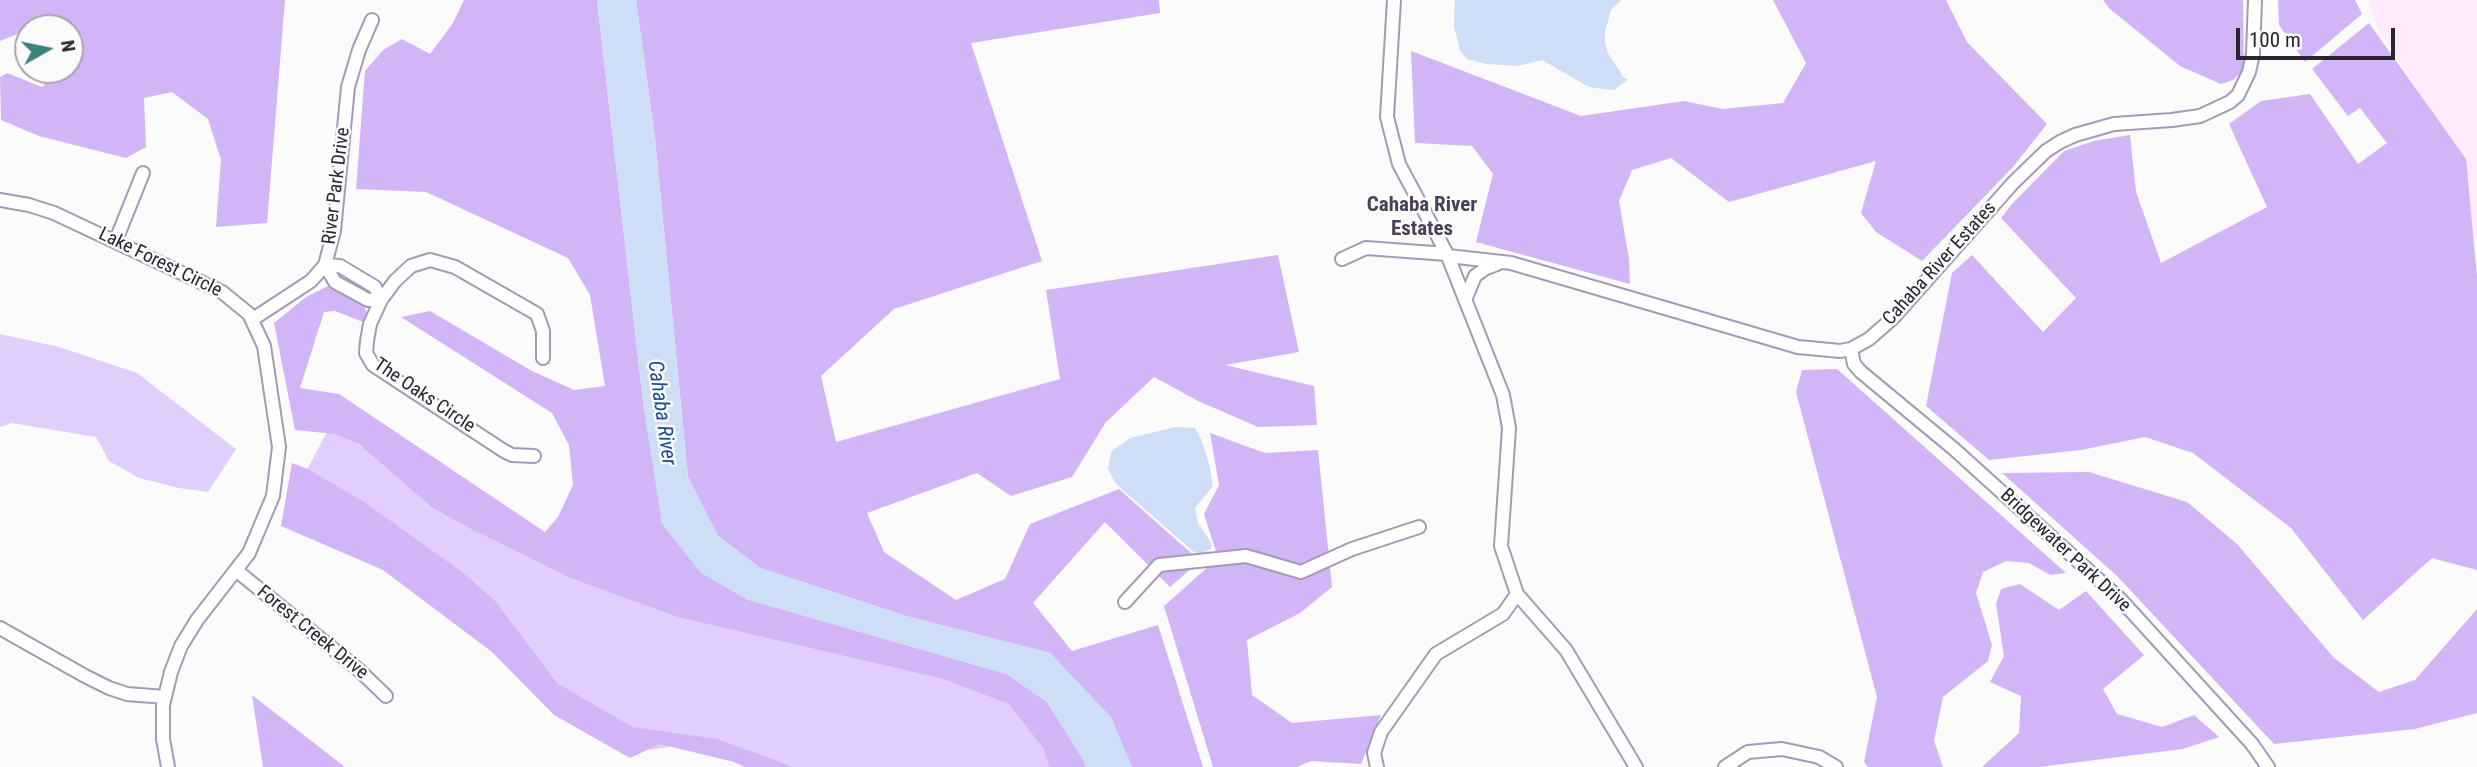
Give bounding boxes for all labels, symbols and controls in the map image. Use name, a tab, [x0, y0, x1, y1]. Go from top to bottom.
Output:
north arrow	[14, 14, 84, 84]
scale bar	[2239, 14, 2398, 58]
text: 100 m	[2249, 28, 2301, 52]
text: N	[56, 38, 81, 53]
street label: River Park Drive	[319, 126, 355, 246]
district label: Cahaba River Estates	[1367, 193, 1477, 243]
street label: Cahaba River Estates	[1878, 197, 2002, 331]
street label: Lake Forest Circle	[95, 223, 225, 303]
street label: The Oaks Circle	[369, 354, 479, 438]
water label: Cahaba River	[641, 359, 681, 467]
street label: Bridgewater Park Drive	[1995, 485, 2135, 617]
street label: Forest Creek Drive	[252, 581, 372, 685]

